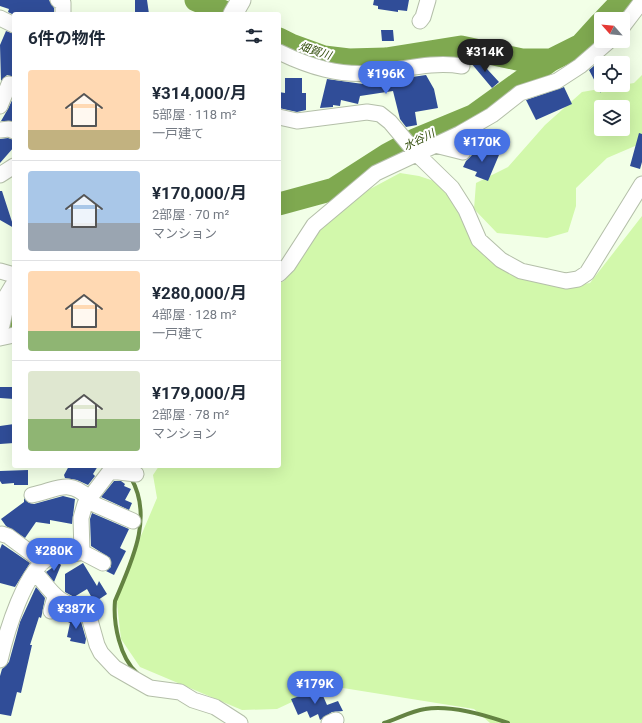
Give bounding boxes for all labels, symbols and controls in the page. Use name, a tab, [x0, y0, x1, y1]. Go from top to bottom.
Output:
north arrow	[594, 12, 630, 48]
map controls	[594, 12, 630, 136]
icon: filters	[243, 25, 265, 47]
text: 6件の物件	[28, 28, 106, 48]
pin: ¥314K	[457, 39, 513, 73]
water label: 畑賀川	[297, 40, 334, 63]
text: ¥314K	[466, 44, 504, 59]
button: locate	[594, 56, 630, 92]
pin: ¥196K	[358, 61, 414, 95]
text: ¥196K	[367, 66, 405, 81]
text: ¥314,000/月	[152, 83, 247, 103]
icon: home	[60, 86, 108, 134]
button: layers	[594, 100, 630, 136]
text: 5部屋 · 118 m²	[152, 107, 236, 122]
text: 一戸建て	[152, 126, 204, 141]
water label: 水谷川	[401, 126, 438, 153]
pin: ¥170K	[454, 129, 510, 163]
text: ¥170K	[463, 134, 501, 149]
text: ¥170,000/月	[152, 183, 247, 203]
icon: home	[60, 187, 108, 235]
text: 2部屋 · 70 m²	[152, 207, 229, 222]
text: マンション	[152, 226, 217, 241]
text: ¥280,000/月	[152, 283, 247, 303]
icon: home	[60, 287, 108, 335]
text: 4部屋 · 128 m²	[152, 307, 236, 322]
text: 一戸建て	[152, 326, 204, 341]
text: ¥179,000/月	[152, 383, 247, 403]
icon: home	[60, 387, 108, 435]
text: 2部屋 · 78 m²	[152, 407, 229, 422]
text: マンション	[152, 426, 217, 441]
pin: ¥280K	[26, 538, 82, 572]
text: ¥280K	[35, 543, 73, 558]
pin: ¥387K	[48, 596, 104, 630]
text: ¥387K	[57, 601, 95, 616]
pin: ¥179K	[287, 671, 343, 705]
text: ¥179K	[296, 676, 334, 691]

